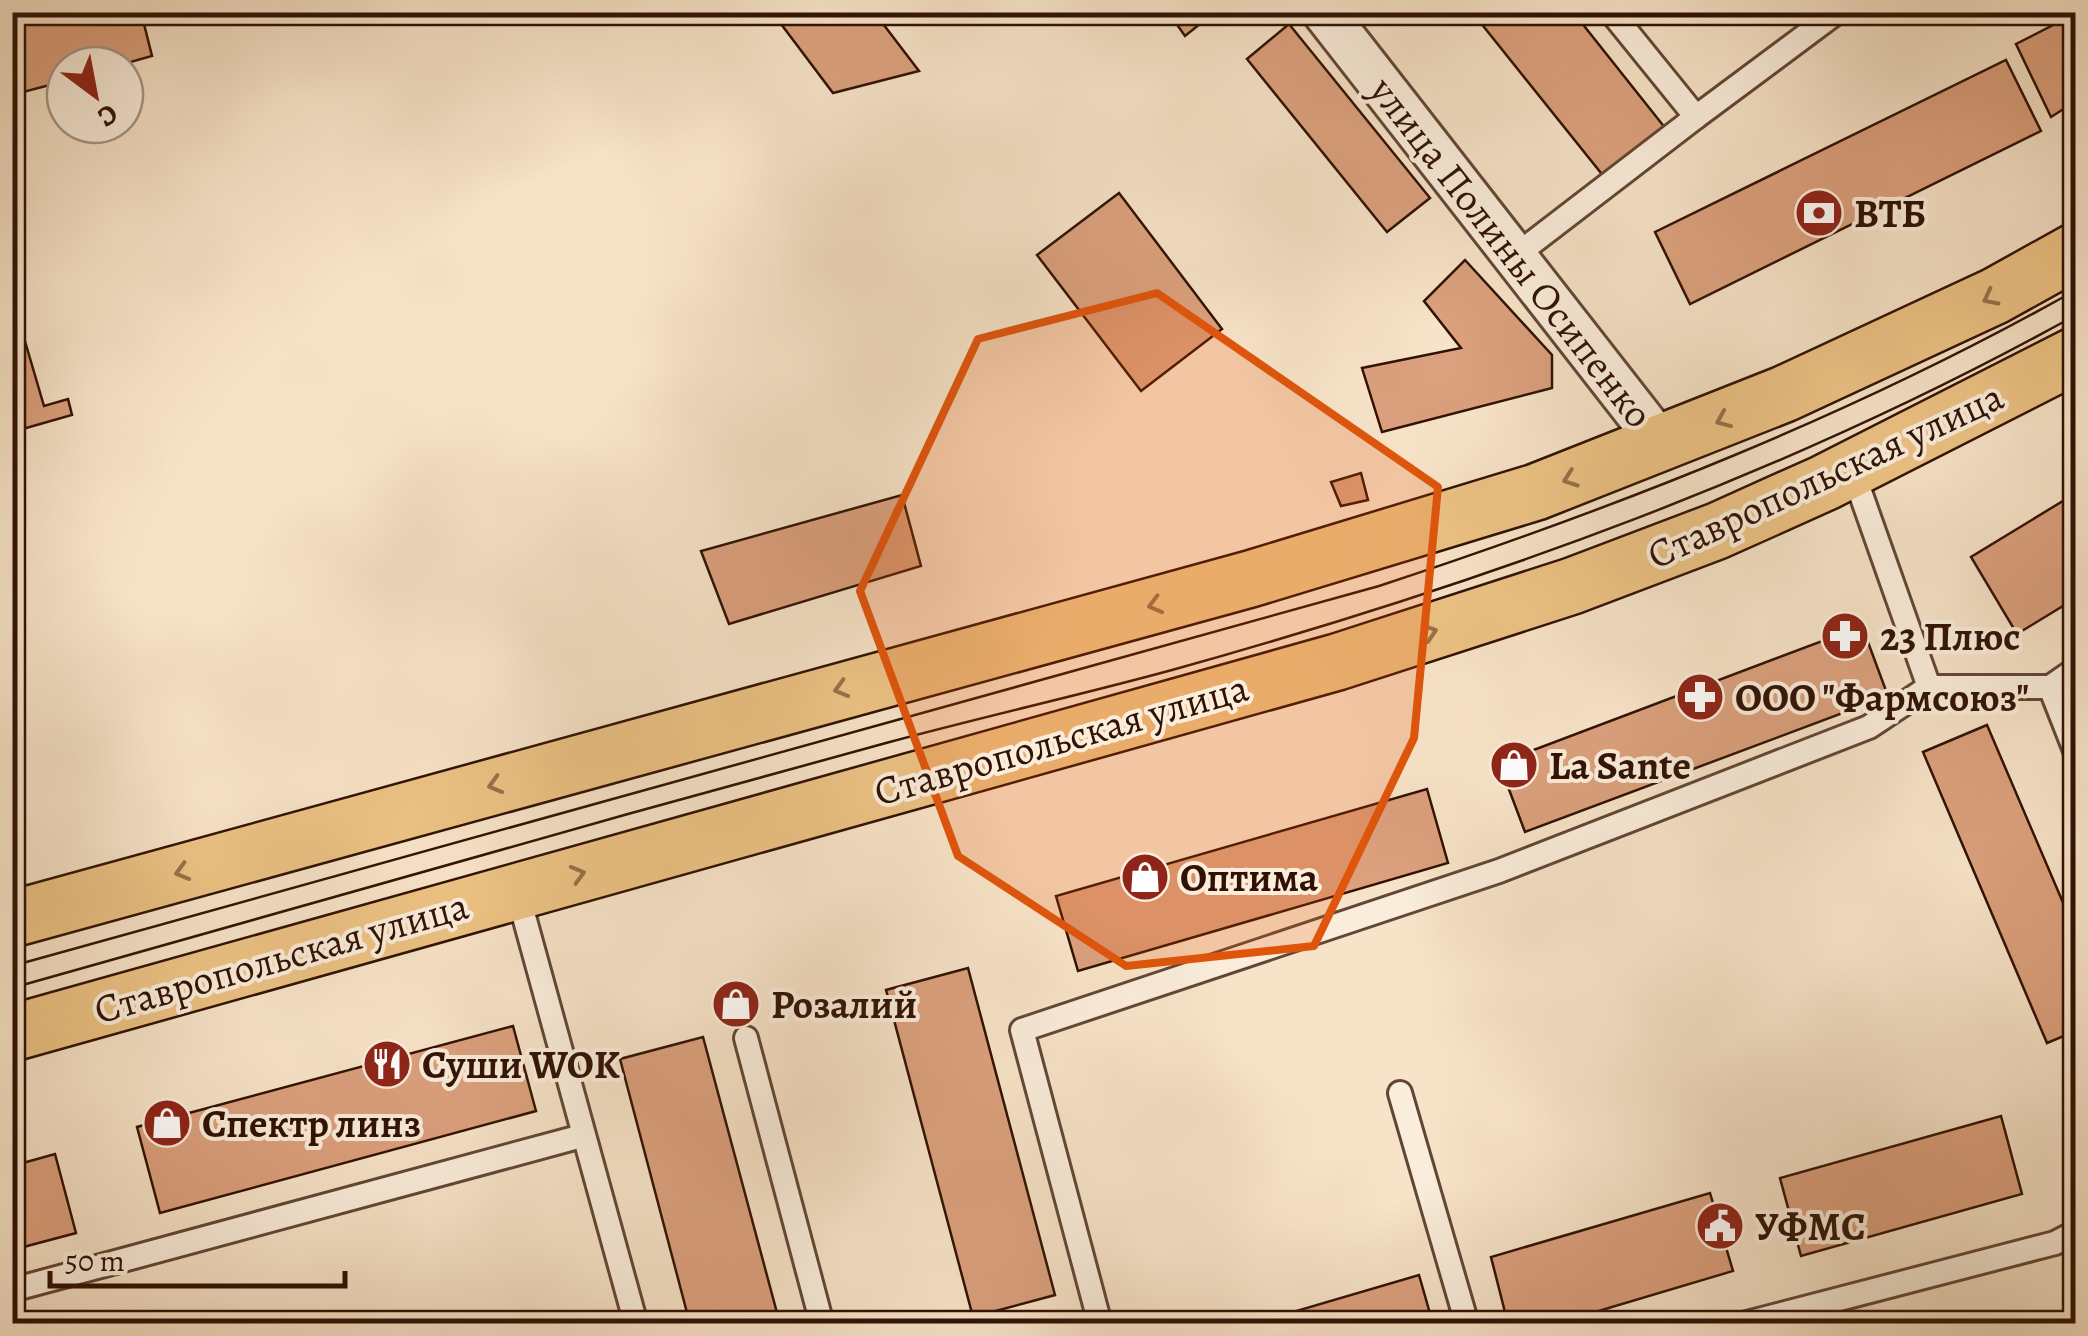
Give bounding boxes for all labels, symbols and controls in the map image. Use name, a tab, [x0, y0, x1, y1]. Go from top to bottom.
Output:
north arrow	[45, 45, 145, 145]
street label: улица Полины Осипенко	[1356, 64, 1666, 439]
text: С	[90, 95, 125, 136]
place label: ВТБ	[1854, 186, 1926, 241]
bank icon: ВТБ	[1793, 187, 1845, 239]
one-way arrow	[1982, 286, 2000, 305]
street label: Ставропольская улица	[1638, 369, 2013, 582]
one-way arrow	[1715, 409, 1733, 429]
one-way arrow	[1563, 467, 1580, 488]
one-way arrow	[1147, 593, 1164, 614]
place label: 23 Плюс	[1880, 609, 2020, 664]
pharmacy icon: 23 Плюс	[1819, 610, 1871, 662]
one-way arrow	[1421, 623, 1438, 644]
street label: Ставропольская улица	[868, 660, 1255, 819]
place label: ООО "Фармсоюз"	[1735, 670, 2029, 725]
pharmacy icon: ООО "Фармсоюз"	[1674, 671, 1726, 723]
one-way arrow	[833, 677, 851, 698]
place label: La Sante	[1549, 738, 1691, 793]
shop icon: La Sante	[1488, 739, 1540, 791]
one-way arrow	[487, 773, 504, 794]
place label: Оптима	[1180, 850, 1318, 905]
shop icon: Оптима	[1119, 851, 1171, 903]
one-way arrow	[173, 861, 191, 882]
one-way arrow	[569, 864, 586, 885]
street label: Ставропольская улица	[88, 878, 475, 1037]
place label: Розалий	[771, 977, 917, 1032]
shop icon: Розалий	[710, 978, 762, 1030]
place label: Суши WOK	[422, 1037, 621, 1092]
restaurant icon: Суши WOK	[361, 1038, 413, 1090]
place label: Спектр линз	[202, 1096, 421, 1151]
shop icon: Спектр линз	[141, 1097, 193, 1149]
place label: УФМС	[1755, 1199, 1866, 1254]
public building icon: УФМС	[1694, 1200, 1746, 1252]
scale bar	[50, 1226, 345, 1288]
text: 50 m	[65, 1241, 125, 1281]

